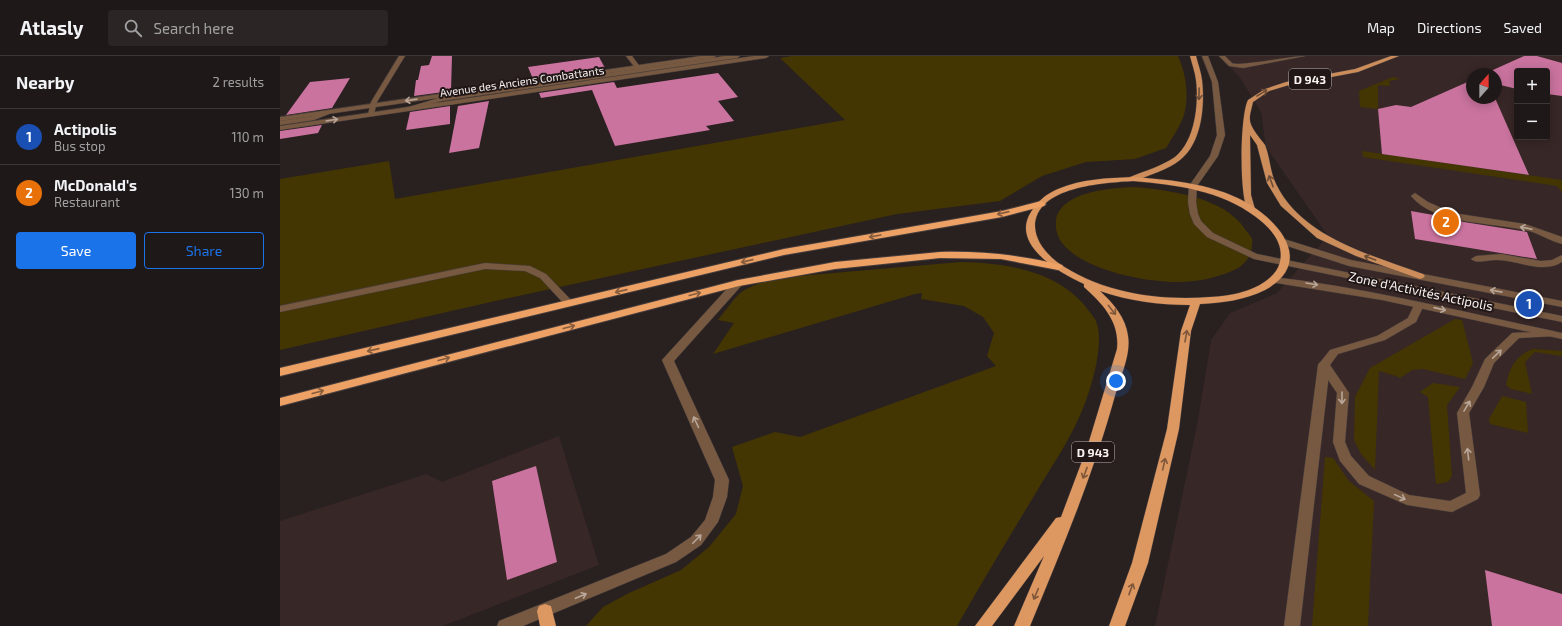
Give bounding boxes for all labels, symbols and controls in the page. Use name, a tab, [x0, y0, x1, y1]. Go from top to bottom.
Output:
search box	[108, 10, 388, 46]
text: Atlasly	[20, 16, 84, 39]
icon: search	[122, 17, 144, 39]
text: Search here	[154, 19, 234, 37]
text: Map	[1367, 19, 1395, 36]
text: Directions	[1417, 19, 1482, 36]
text: Saved	[1504, 19, 1542, 36]
street label: Avenue des Anciens Combattants	[439, 63, 606, 99]
north arrow	[1466, 68, 1502, 104]
map controls	[1514, 68, 1550, 140]
button: +	[1514, 68, 1550, 104]
road number: D 943	[1289, 69, 1331, 89]
text: Nearby	[16, 72, 74, 92]
text: 2 results	[212, 74, 264, 90]
one-way arrow	[1195, 87, 1203, 100]
one-way arrow	[1256, 89, 1267, 97]
one-way arrow	[405, 96, 418, 104]
button: −	[1514, 104, 1550, 140]
one-way arrow	[325, 116, 338, 124]
text: Actipolis	[54, 120, 117, 138]
text: 1	[26, 129, 32, 145]
text: 110 m	[232, 129, 264, 145]
text: Bus stop	[54, 138, 105, 154]
one-way arrow	[1267, 174, 1274, 187]
text: McDonald's	[54, 176, 137, 194]
text: 2	[25, 185, 33, 201]
text: 130 m	[229, 185, 264, 201]
text: Restaurant	[54, 194, 120, 210]
pin: 2	[1433, 207, 1459, 237]
one-way arrow	[997, 210, 1010, 218]
one-way arrow	[1519, 223, 1532, 231]
button: Save	[16, 232, 136, 269]
button: Share	[144, 232, 264, 269]
one-way arrow	[869, 232, 882, 240]
one-way arrow	[1365, 254, 1377, 262]
one-way arrow	[741, 257, 754, 265]
street label: Zone d'Activités Actipolis	[1347, 268, 1495, 314]
one-way arrow	[1305, 280, 1318, 288]
one-way arrow	[1490, 286, 1503, 294]
one-way arrow	[615, 288, 628, 295]
pin: 1	[1516, 289, 1542, 319]
one-way arrow	[688, 290, 701, 297]
one-way arrow	[1108, 304, 1116, 315]
one-way arrow	[1433, 306, 1446, 314]
one-way arrow	[563, 322, 576, 330]
one-way arrow	[1182, 330, 1190, 343]
one-way arrow	[367, 347, 380, 354]
one-way arrow	[1492, 349, 1502, 358]
one-way arrow	[437, 355, 450, 363]
your location	[1106, 371, 1126, 391]
one-way arrow	[311, 388, 324, 395]
one-way arrow	[1338, 392, 1346, 405]
one-way arrow	[1463, 400, 1471, 412]
one-way arrow	[692, 416, 699, 428]
road number: D 943	[1072, 442, 1114, 462]
one-way arrow	[1464, 448, 1472, 461]
one-way arrow	[1161, 458, 1168, 471]
one-way arrow	[1080, 467, 1088, 479]
one-way arrow	[1394, 494, 1406, 501]
one-way arrow	[692, 534, 701, 544]
one-way arrow	[1127, 584, 1135, 596]
one-way arrow	[1031, 587, 1039, 599]
one-way arrow	[574, 591, 586, 599]

